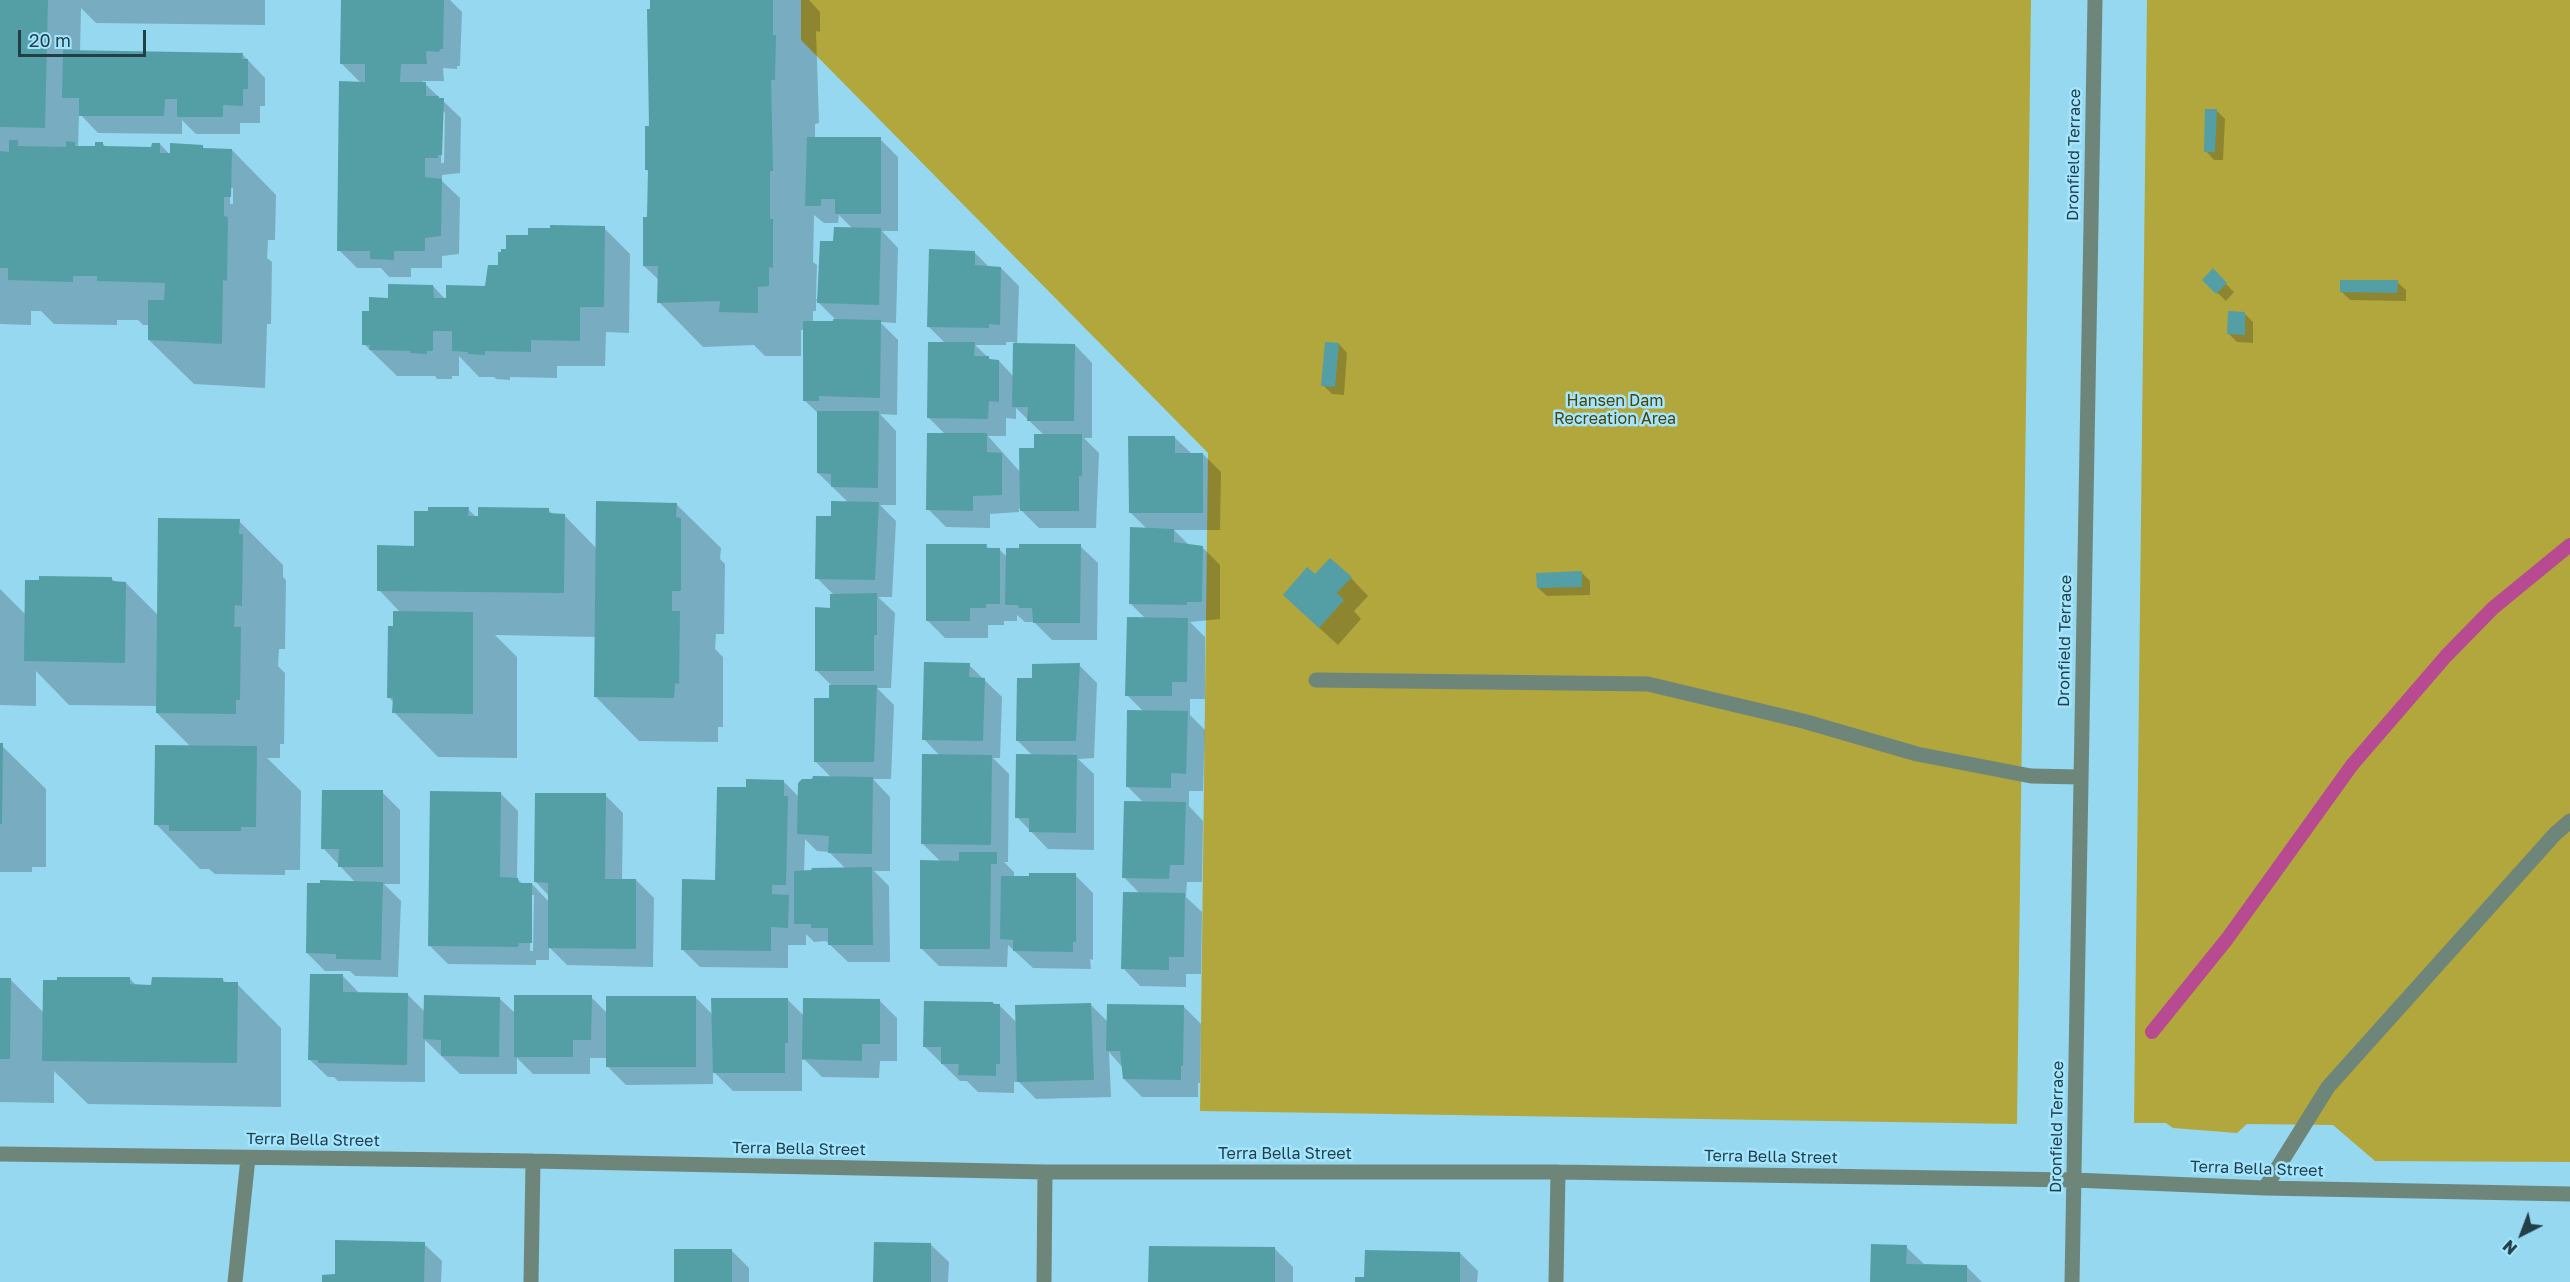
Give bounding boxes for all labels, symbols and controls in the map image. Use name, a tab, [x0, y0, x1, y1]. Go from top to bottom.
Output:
scale bar	[21, 18, 148, 56]
text: 20 m	[29, 29, 71, 51]
street label: Dronfield Terrace	[2063, 89, 2085, 221]
park label: Hansen Dam Recreation Area	[1554, 391, 1676, 429]
street label: Dronfield Terrace	[2054, 575, 2076, 707]
street label: Dronfield Terrace	[2046, 1061, 2068, 1193]
street label: Terra Bella Street	[246, 1129, 380, 1151]
street label: Terra Bella Street	[732, 1138, 866, 1160]
street label: Terra Bella Street	[1218, 1144, 1352, 1164]
street label: Terra Bella Street	[1704, 1146, 1838, 1168]
street label: Terra Bella Street	[2190, 1157, 2324, 1181]
north arrow	[2492, 1204, 2552, 1264]
text: N	[2499, 1236, 2521, 1259]

